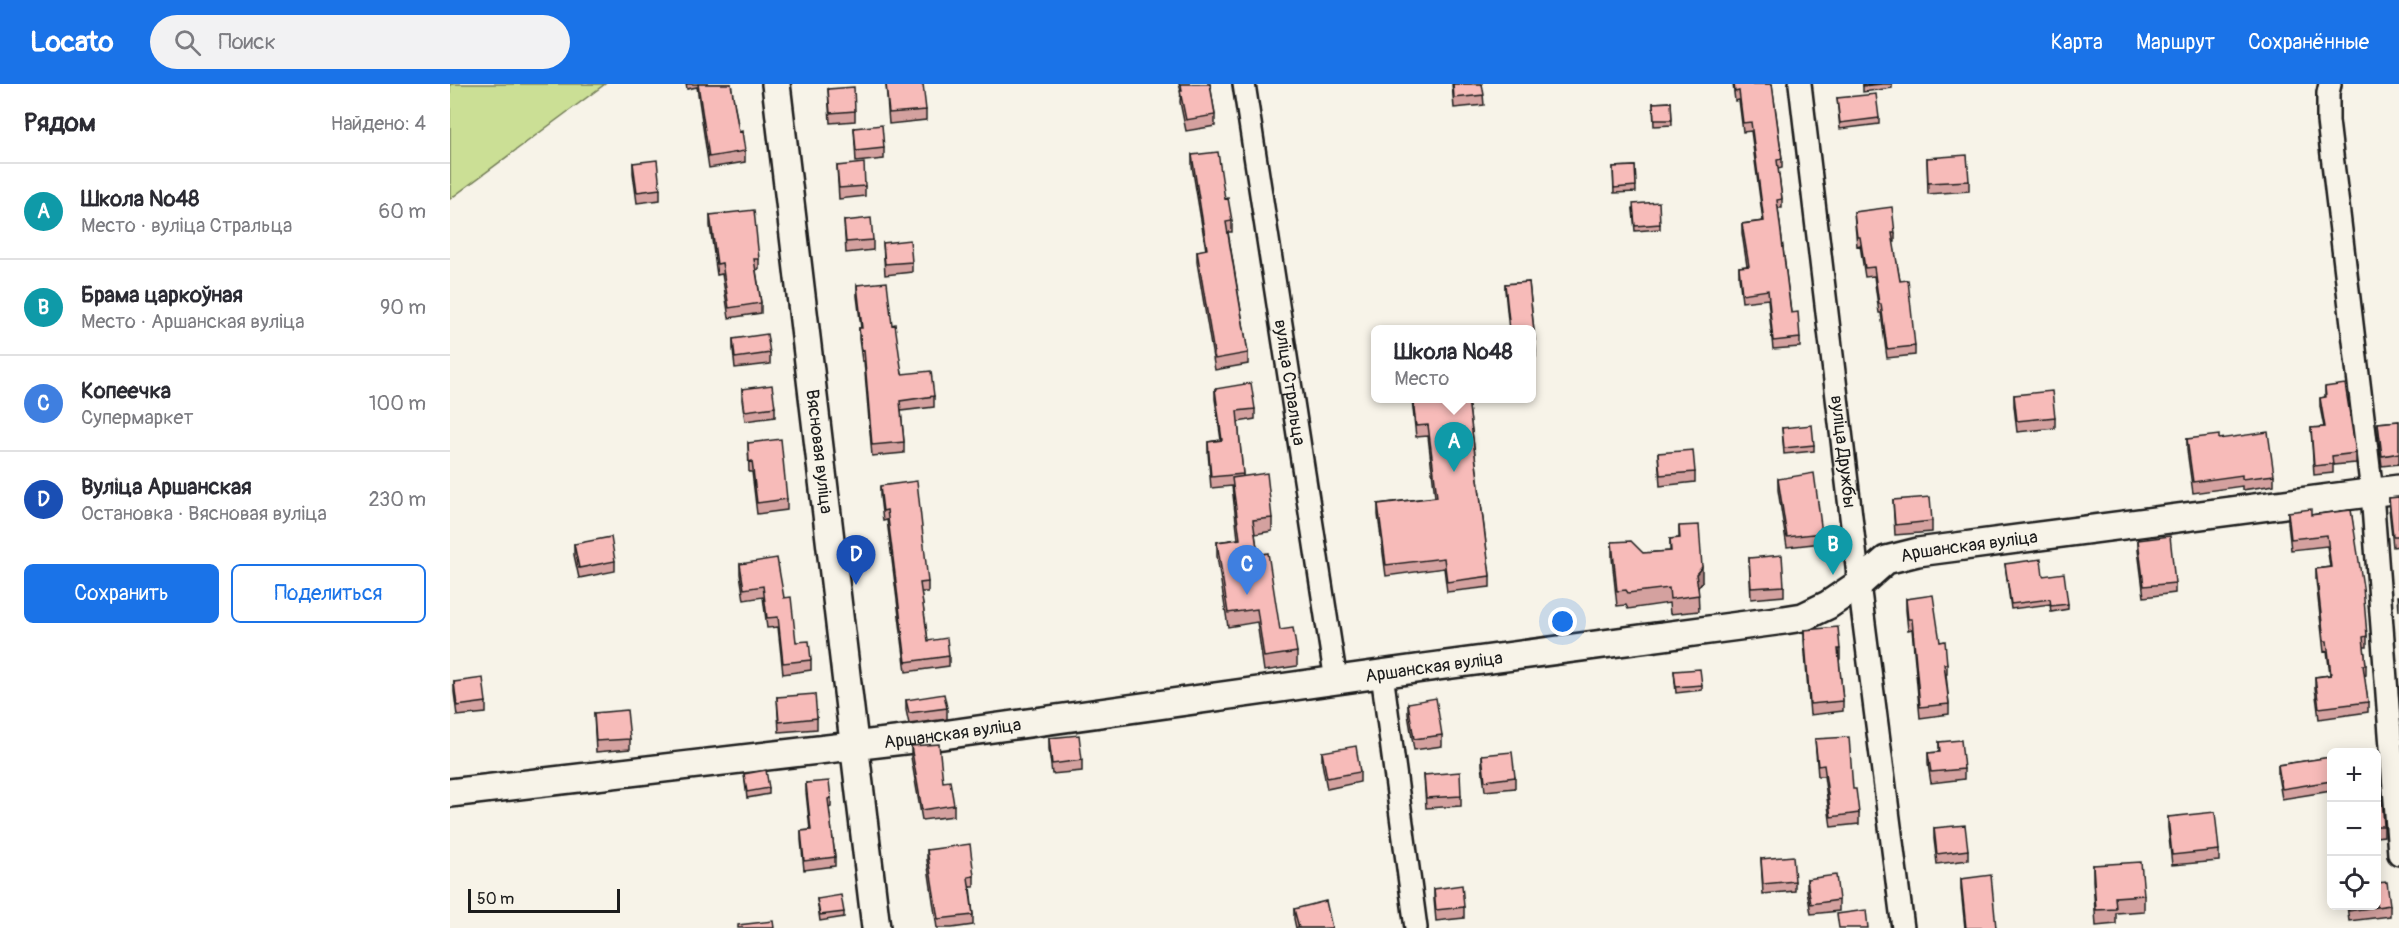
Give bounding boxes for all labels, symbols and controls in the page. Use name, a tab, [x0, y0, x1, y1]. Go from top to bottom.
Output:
search box	[150, 15, 570, 69]
text: Locato	[30, 25, 114, 60]
icon: search	[171, 26, 204, 59]
text: Поиск	[219, 28, 276, 56]
text: Карта	[2051, 29, 2103, 56]
text: Маршрут	[2136, 29, 2215, 56]
text: Сохранённые	[2248, 29, 2369, 56]
text: Рядом	[24, 107, 96, 139]
text: Найдено: 4	[331, 111, 426, 136]
text: Школа №48	[81, 185, 199, 213]
text: A	[37, 199, 50, 224]
text: 60 m	[379, 199, 426, 224]
text: Место · вуліца Стральца	[81, 213, 292, 238]
text: Брама царкоўная	[81, 281, 243, 309]
text: B	[38, 295, 49, 320]
text: 90 m	[380, 295, 426, 320]
text: Место · Аршанская вуліца	[81, 309, 305, 334]
street label: вуліца Стральца	[1268, 318, 1311, 447]
popup	[1371, 325, 1536, 403]
text: Школа №48	[1394, 338, 1513, 366]
text: Место	[1394, 366, 1449, 391]
text: Копеечка	[81, 377, 171, 405]
street label: Вясновая вуліца	[800, 388, 838, 515]
text: C	[37, 391, 50, 416]
text: 100 m	[369, 391, 426, 416]
street label: вуліца Дружбы	[1825, 394, 1861, 509]
text: Супермаркет	[81, 405, 193, 430]
pin: A	[1434, 422, 1474, 472]
text: Вуліца Аршанская	[81, 473, 252, 501]
text: D	[37, 487, 50, 512]
text: 230 m	[369, 487, 426, 512]
text: Остановка · Вясновая вуліца	[81, 501, 327, 526]
street label: Аршанская вуліца	[1898, 525, 2039, 568]
pin: B	[1814, 526, 1852, 575]
pin: D	[836, 536, 876, 585]
pin: C	[1228, 546, 1266, 595]
button: Сохранить	[24, 564, 219, 623]
button: Поделиться	[231, 564, 426, 623]
your location	[1548, 607, 1577, 636]
street label: Аршанская вуліца	[1364, 647, 1504, 688]
street label: Аршанская вуліца	[883, 713, 1023, 754]
map controls	[2327, 748, 2381, 910]
button: +	[2327, 748, 2381, 802]
button: −	[2327, 802, 2381, 856]
button: locate	[2327, 856, 2381, 910]
scale bar	[468, 886, 620, 914]
text: 50 m	[477, 889, 514, 909]

